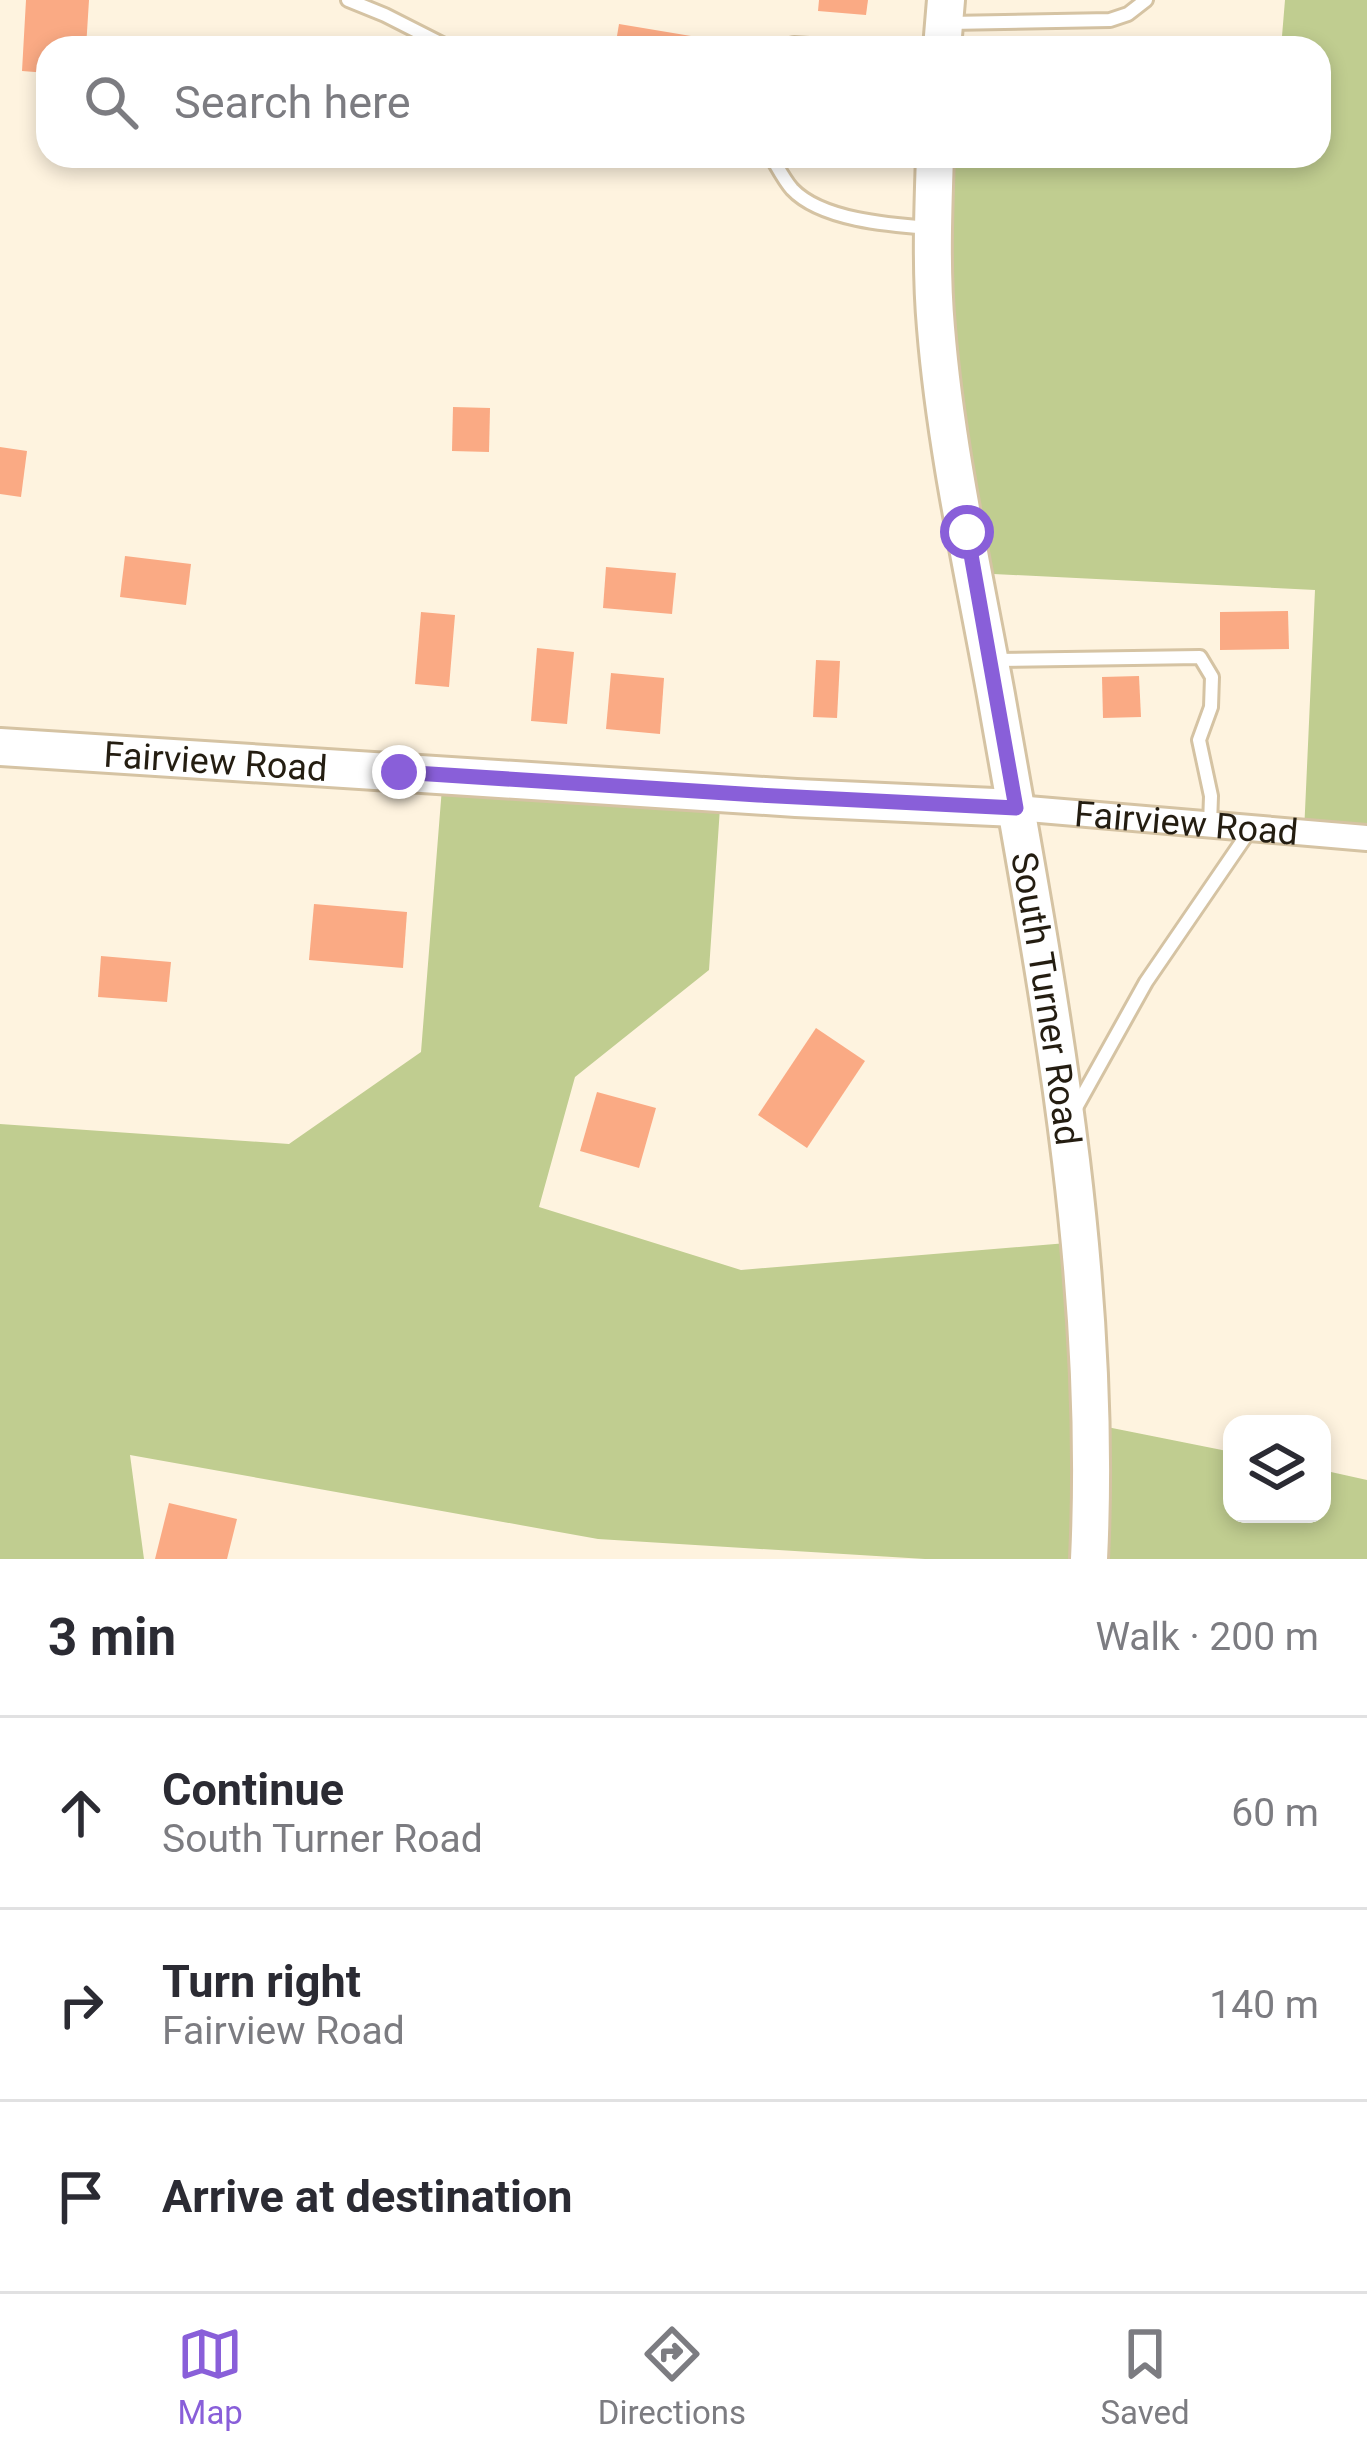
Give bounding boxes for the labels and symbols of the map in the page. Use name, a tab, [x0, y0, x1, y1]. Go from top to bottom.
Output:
route start	[940, 505, 994, 559]
street label: Fairview Road	[102, 734, 329, 790]
route end	[372, 745, 426, 799]
street label: Fairview Road	[1073, 793, 1300, 854]
street label: South Turner Road	[1002, 849, 1089, 1148]

